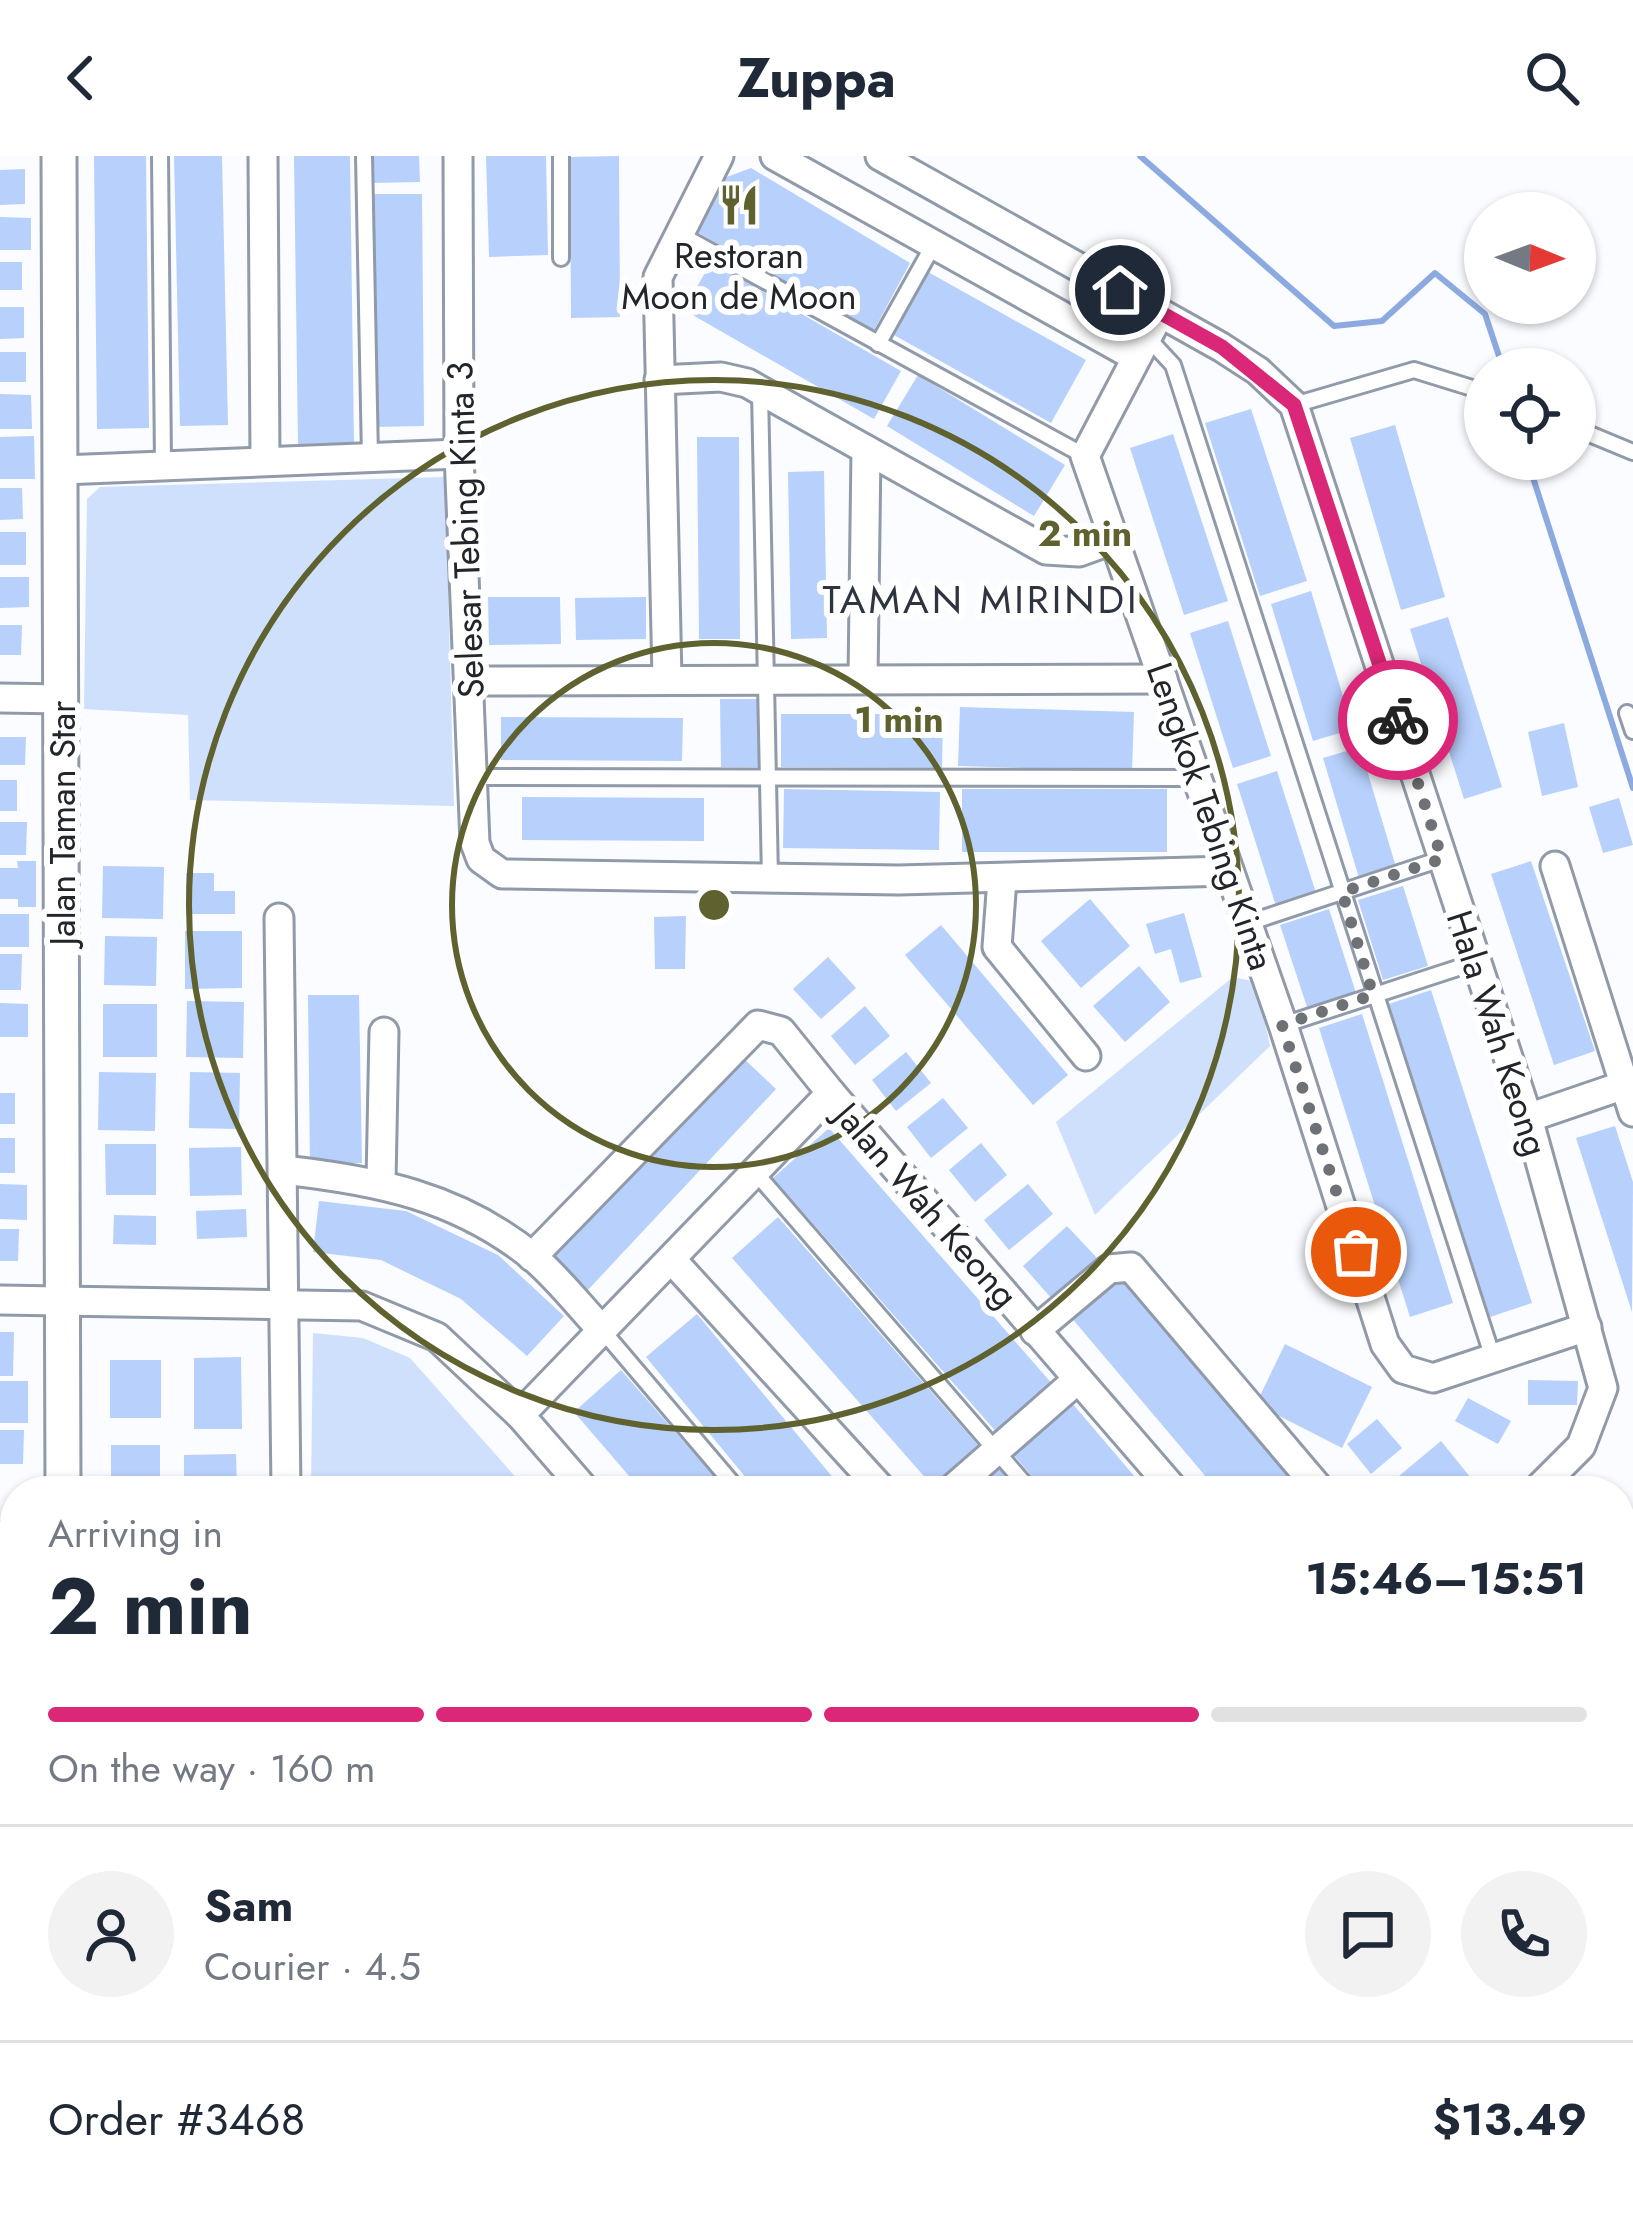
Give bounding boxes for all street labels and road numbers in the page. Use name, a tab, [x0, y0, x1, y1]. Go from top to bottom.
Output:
street label: Selesar Tebing Kinta 3	[433, 361, 497, 699]
street label: Lengkok Tebing Kinta	[1134, 655, 1288, 977]
street label: Jalan Taman Star	[36, 700, 88, 949]
street label: Hala Wah Keong	[1434, 904, 1562, 1162]
street label: Jalan Wah Keong	[820, 1088, 1031, 1319]

